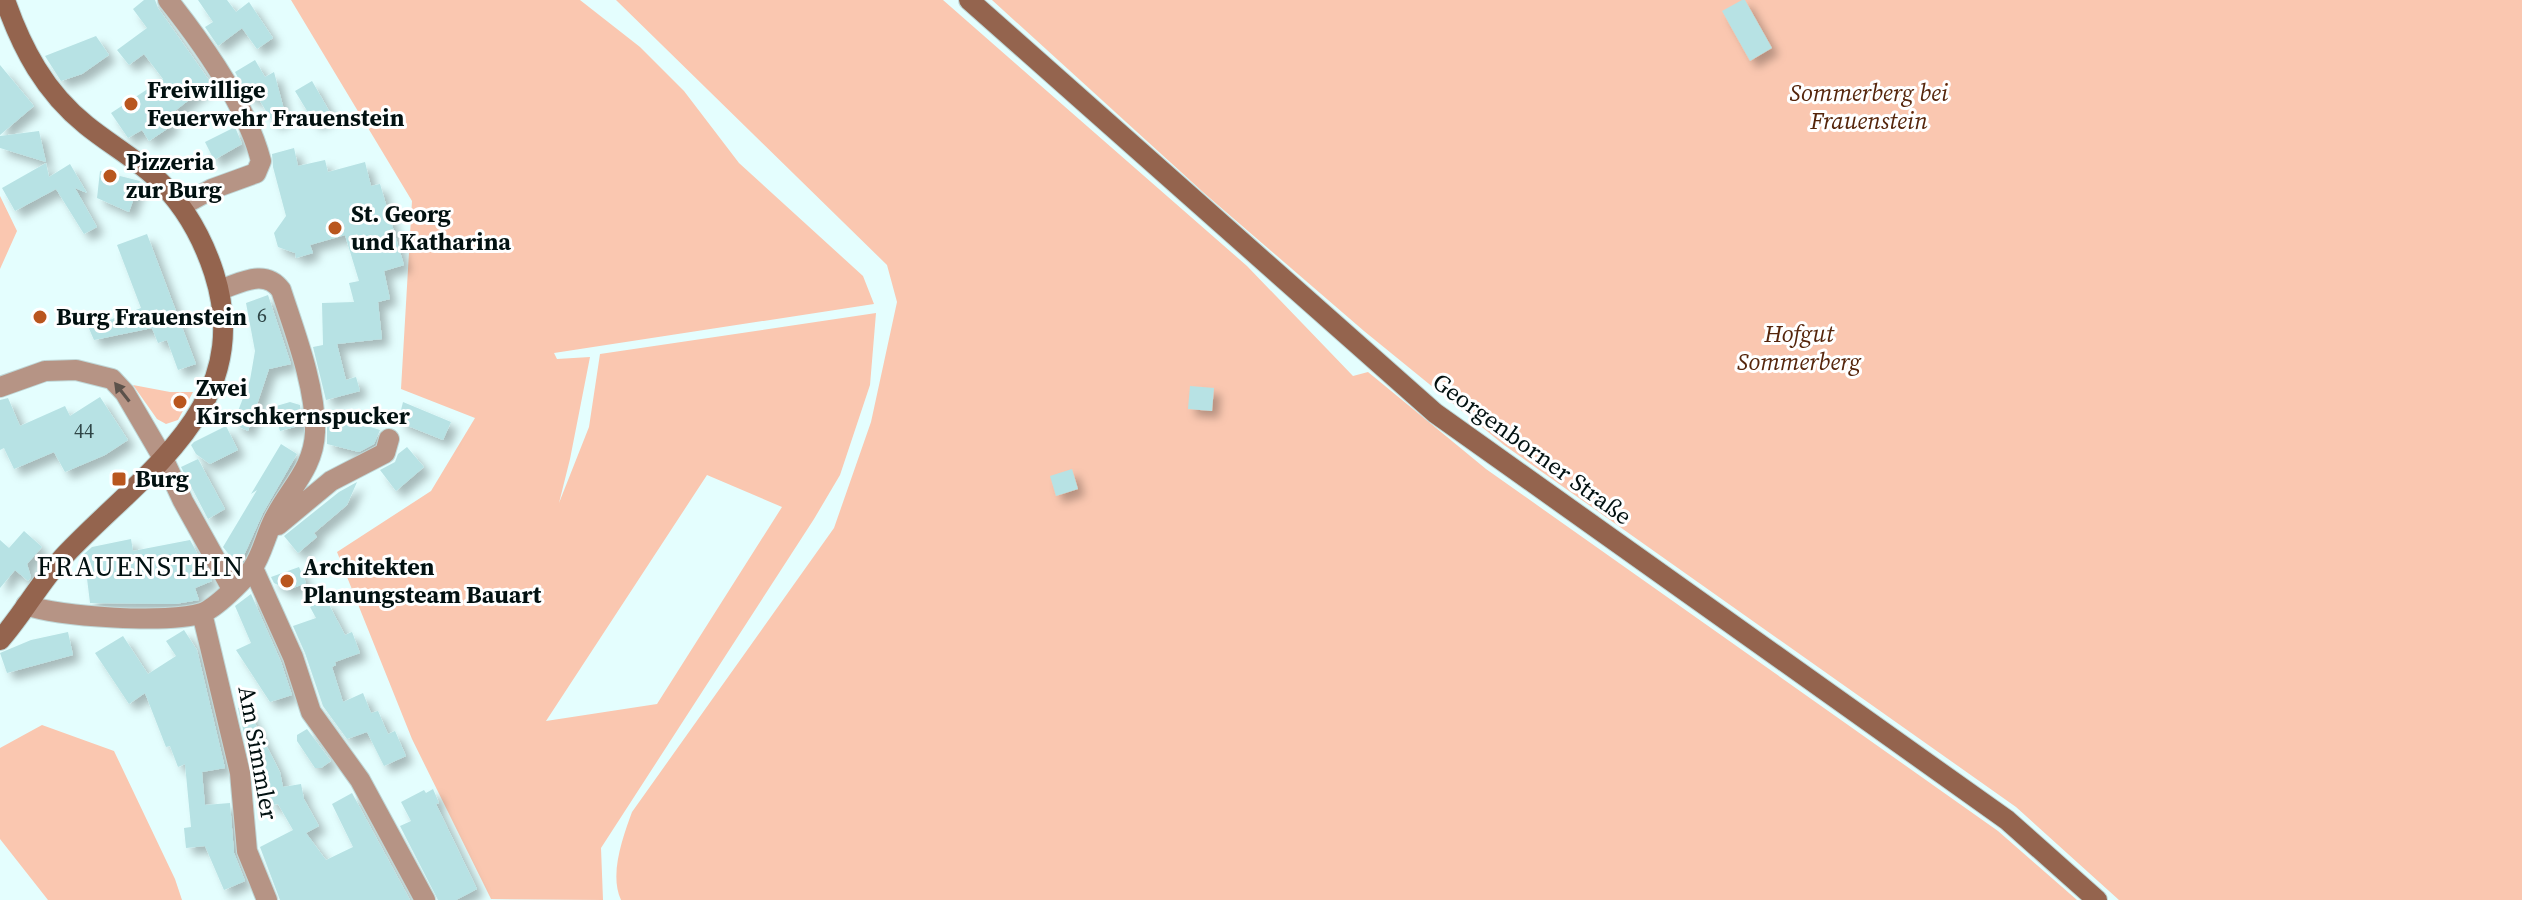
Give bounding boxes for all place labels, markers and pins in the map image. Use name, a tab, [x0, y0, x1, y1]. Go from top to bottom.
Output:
place label: Freiwillige Feuerwehr Frauenstein	[147, 73, 405, 134]
marker: Freiwillige Feuerwehr Frauenstein	[122, 95, 140, 113]
place label: Pizzeria zur Burg	[126, 145, 222, 206]
marker: Pizzeria zur Burg	[101, 167, 119, 185]
place label: St. Georg und Katharina	[351, 197, 511, 258]
marker: St. Georg und Katharina	[326, 219, 344, 237]
place label: Burg Frauenstein	[56, 300, 247, 333]
marker: Burg Frauenstein	[31, 308, 49, 326]
place label: Zwei Kirschkernspucker	[196, 371, 411, 432]
marker: Zwei Kirschkernspucker	[171, 393, 189, 411]
place label: Burg	[135, 462, 189, 495]
marker: Burg	[110, 470, 128, 488]
place label: Architekten Planungsteam Bauart	[303, 550, 542, 611]
marker: Architekten Planungsteam Bauart	[278, 572, 296, 590]

